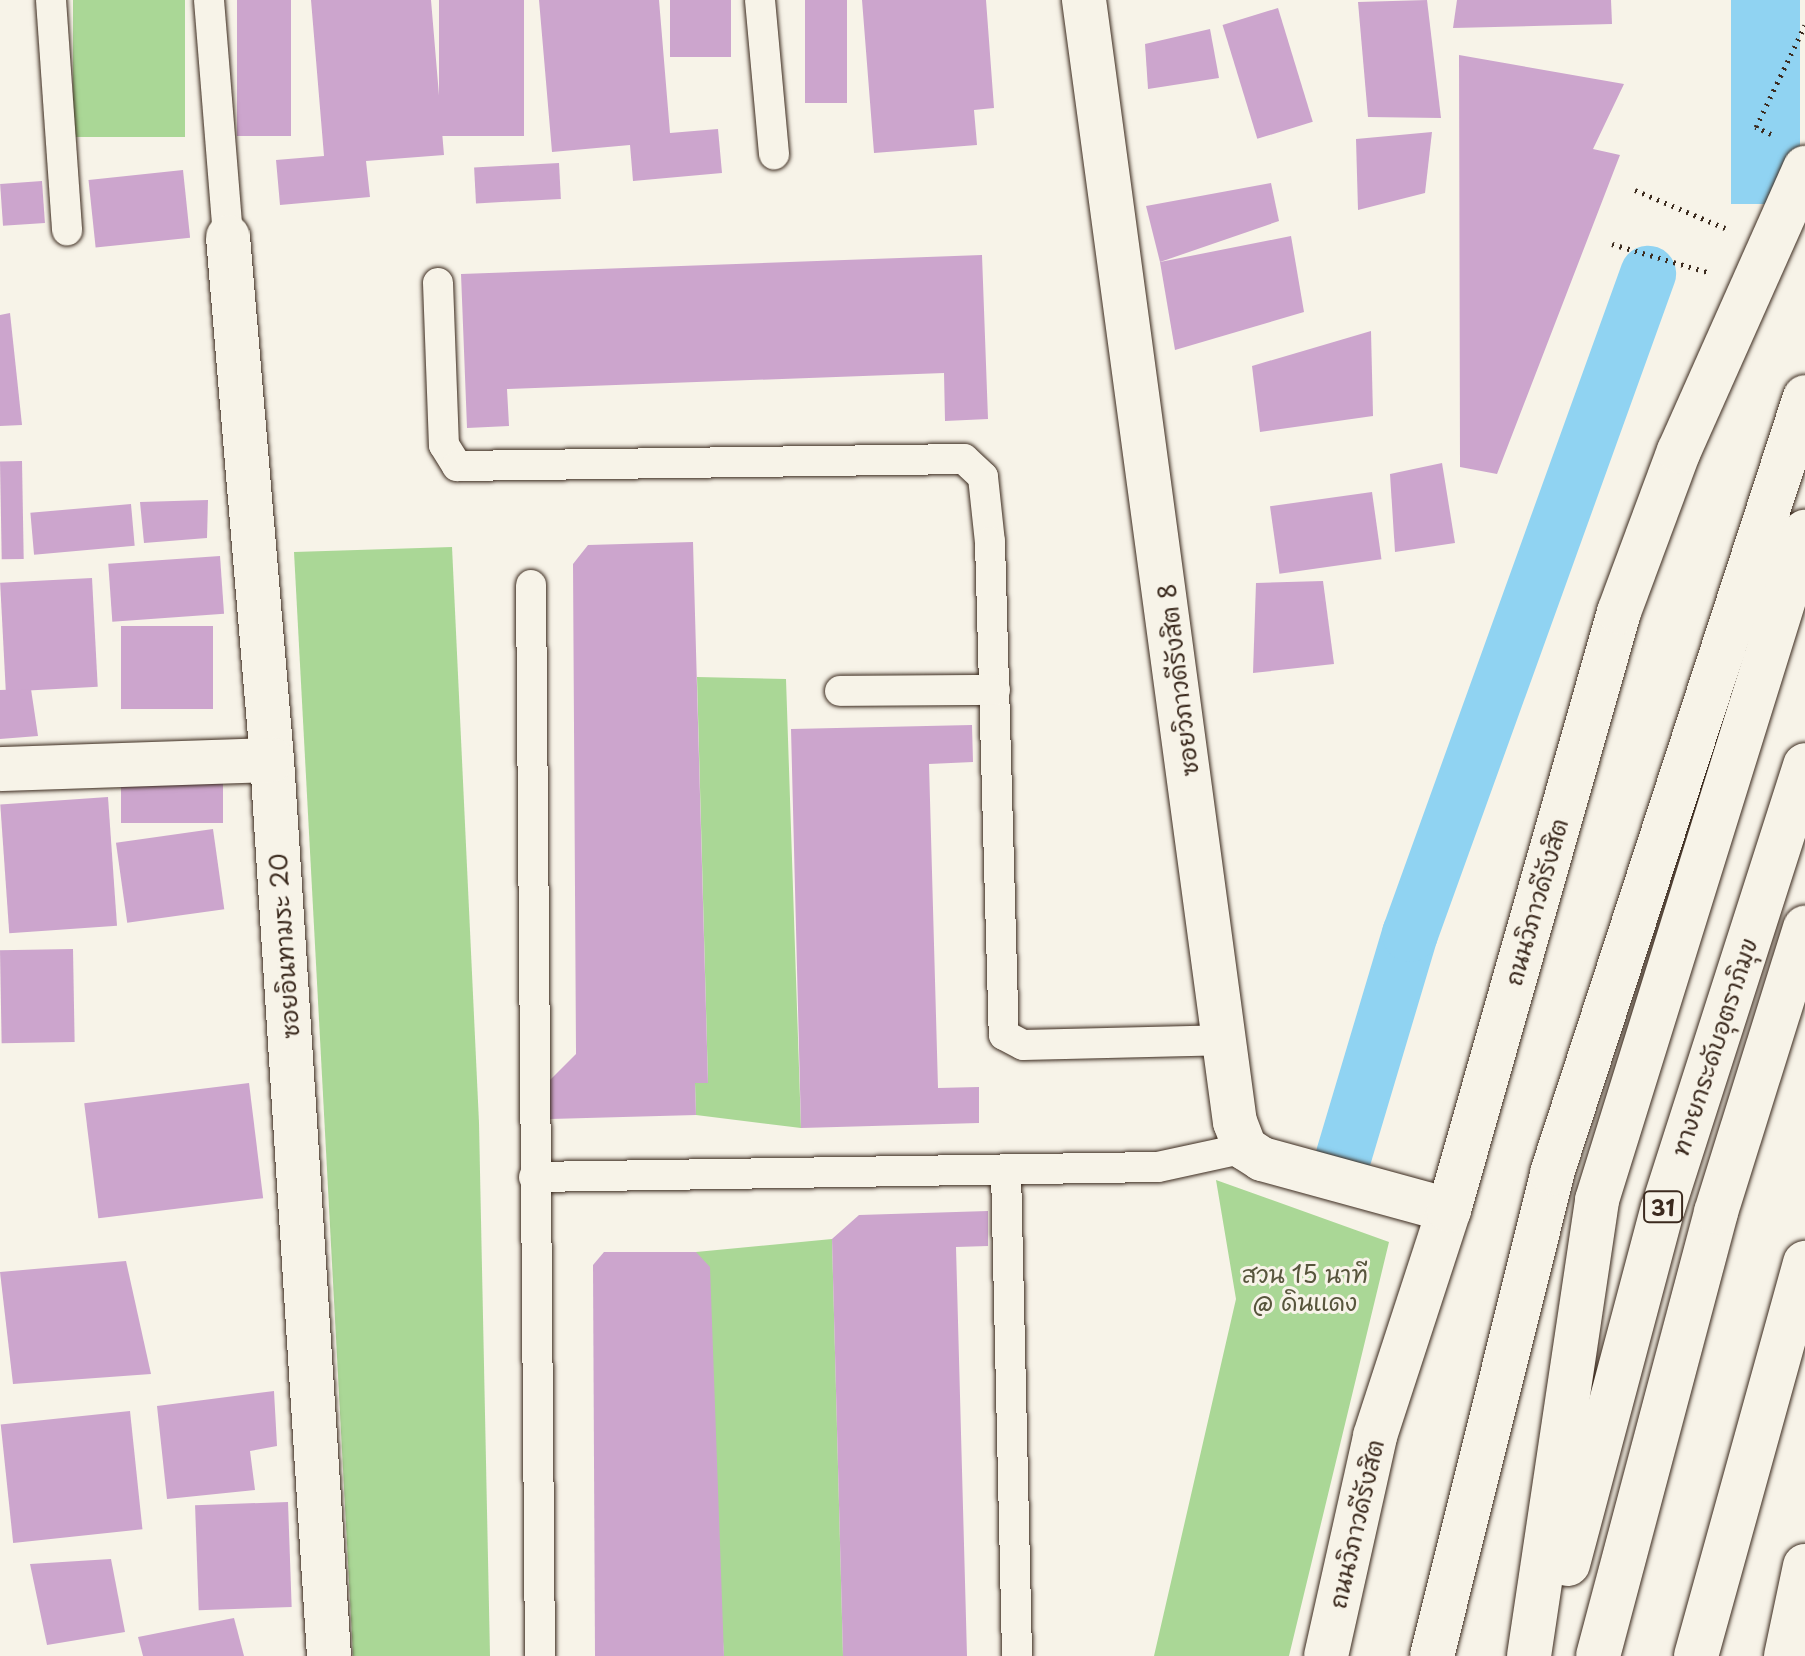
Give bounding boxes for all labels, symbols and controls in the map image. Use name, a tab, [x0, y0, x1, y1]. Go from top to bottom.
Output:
street label: ซอยวิภาวดีรังสิต 8	[1152, 582, 1204, 778]
street label: ถนนวิภาวดีรังสิต	[1498, 815, 1574, 989]
street label: ซอยอินทามระ 20	[263, 852, 305, 1040]
street label: ทางยกระดับอุตราภิมุข	[1665, 934, 1763, 1160]
road number: 31	[1643, 1189, 1683, 1225]
park label: สวน 15 นาที @ ดินแดง	[1241, 1260, 1369, 1316]
street label: ถนนวิภาวดีรังสิต	[1323, 1437, 1389, 1611]

